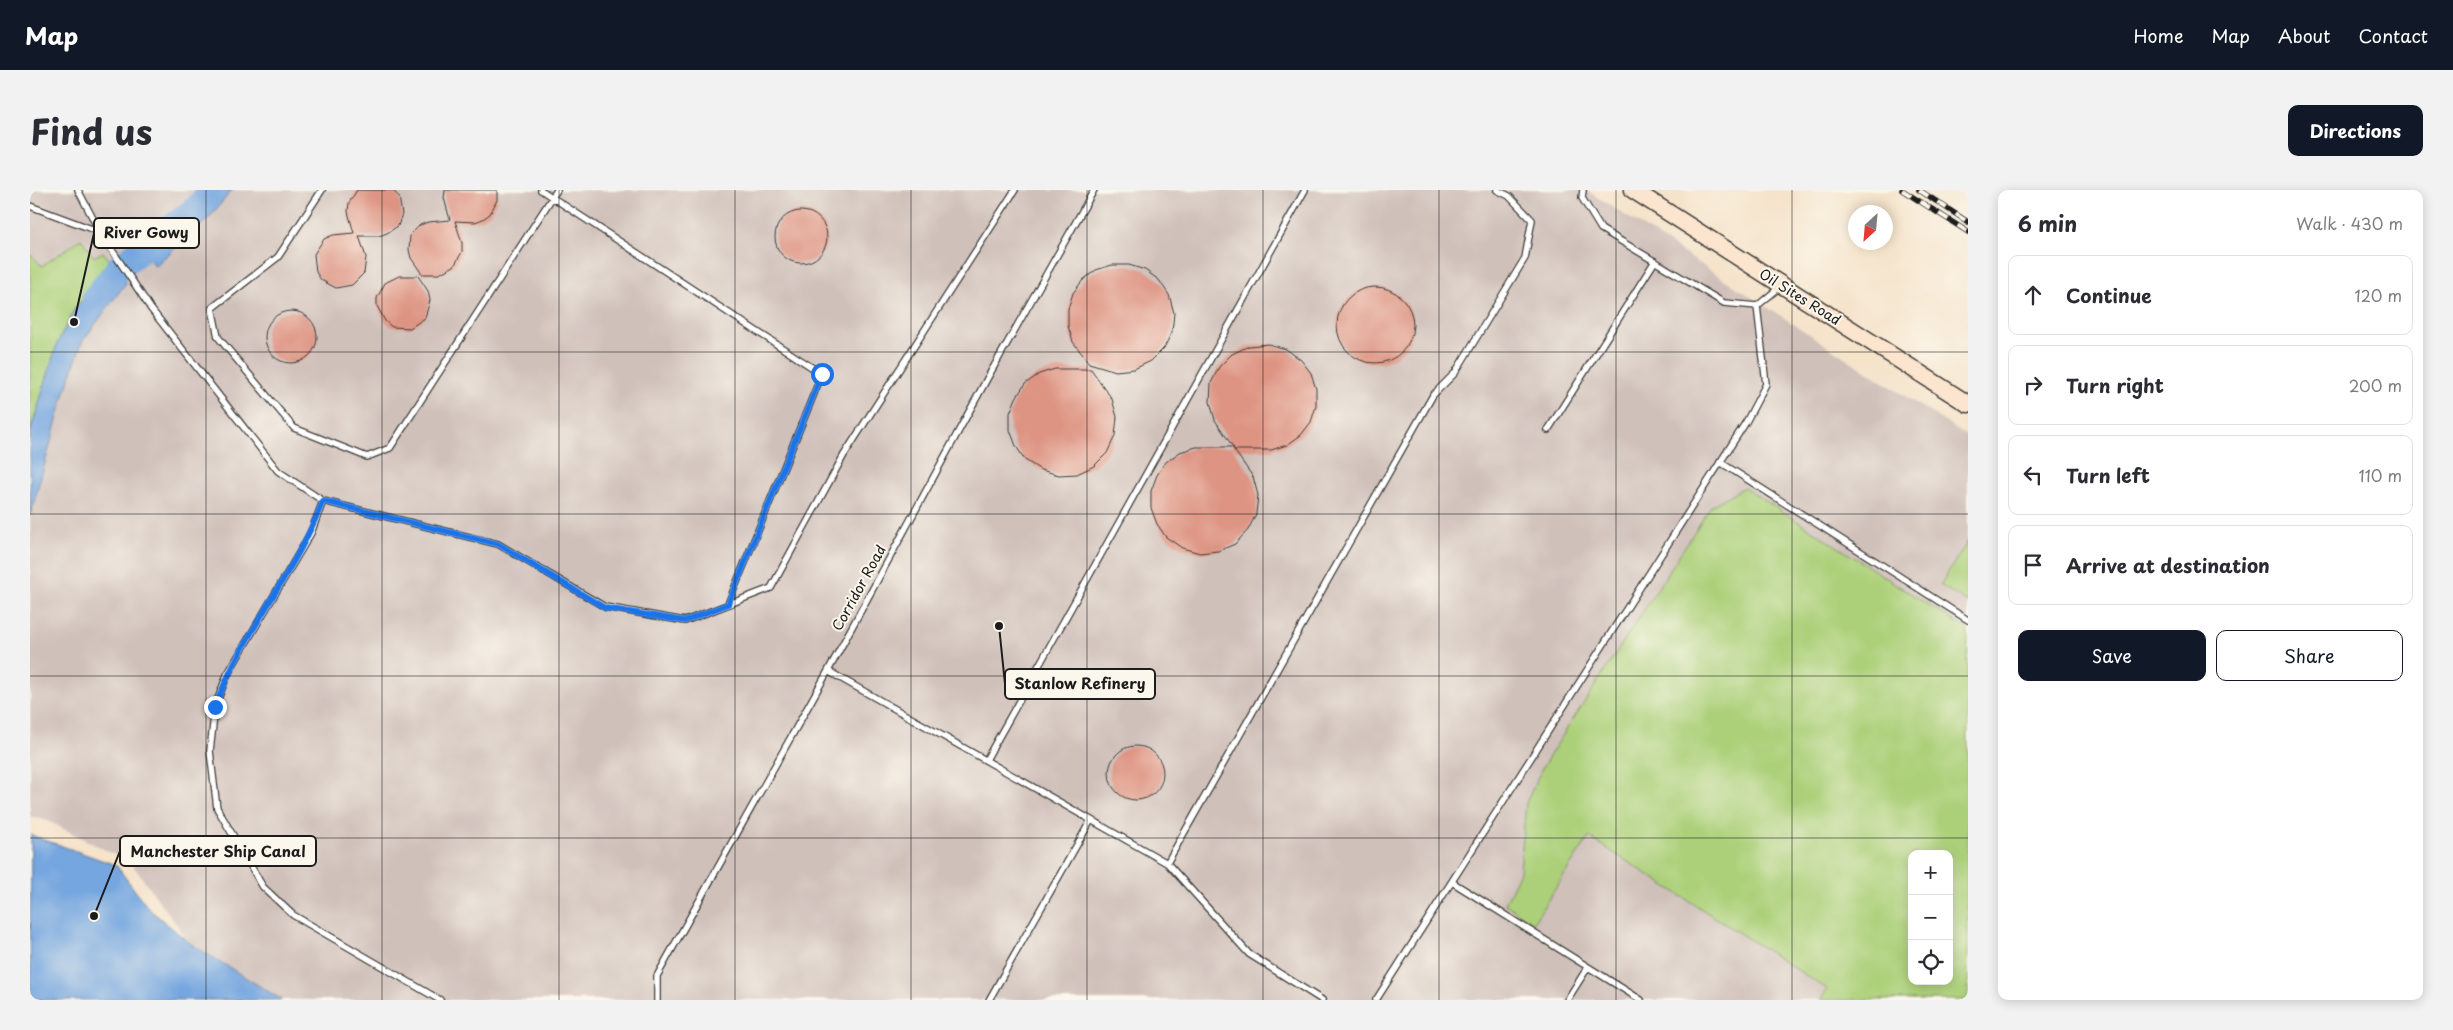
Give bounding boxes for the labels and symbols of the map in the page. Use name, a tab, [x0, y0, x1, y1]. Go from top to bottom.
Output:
north arrow	[1848, 205, 1893, 250]
callout: River Gowy	[94, 218, 199, 248]
text: River Gowy	[104, 220, 188, 243]
street label: Oil Sites Road	[1755, 263, 1845, 330]
route start	[811, 363, 834, 386]
street label: Corridor Road	[826, 541, 891, 635]
callout: Stanlow Refinery	[1005, 669, 1155, 699]
text: Stanlow Refinery	[1015, 671, 1146, 694]
route end	[204, 696, 227, 719]
callout: Manchester Ship Canal	[120, 836, 316, 866]
text: Manchester Ship Canal	[131, 839, 305, 862]

